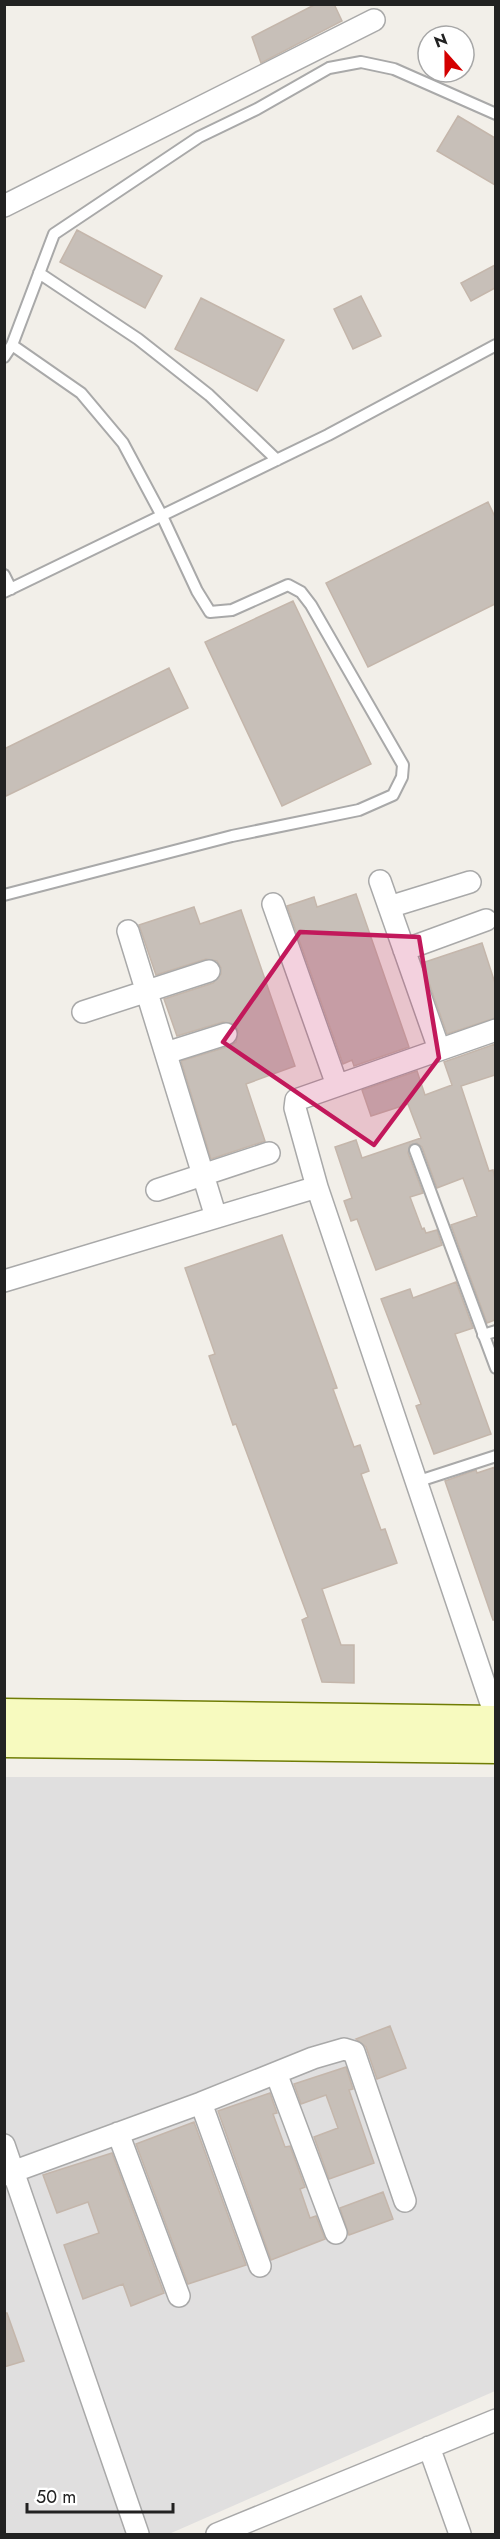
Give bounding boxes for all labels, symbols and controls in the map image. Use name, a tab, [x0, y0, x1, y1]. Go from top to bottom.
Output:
north arrow	[416, 24, 476, 84]
text: N	[431, 27, 451, 53]
scale bar	[27, 2476, 172, 2514]
text: 50 m	[36, 2484, 76, 2510]

